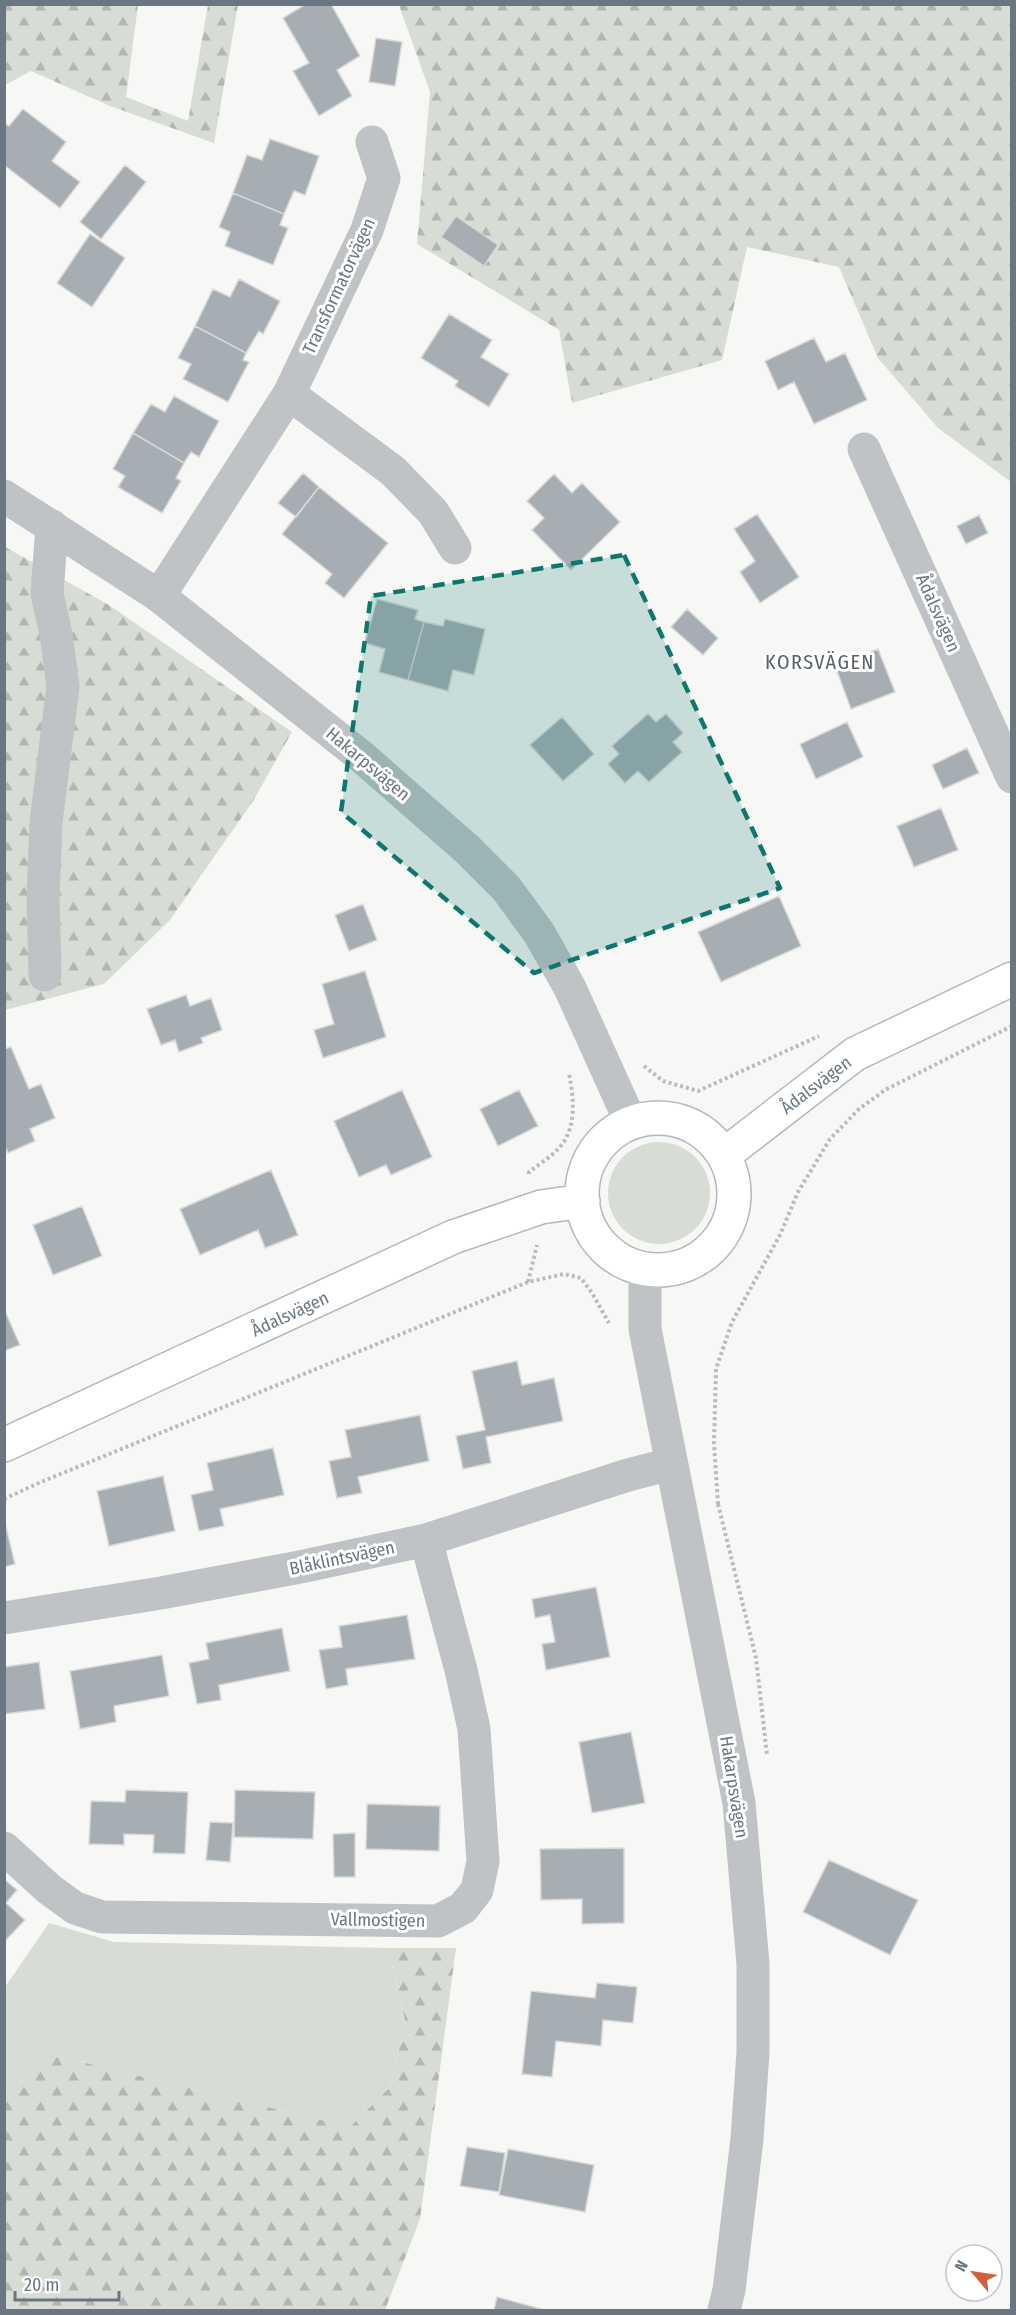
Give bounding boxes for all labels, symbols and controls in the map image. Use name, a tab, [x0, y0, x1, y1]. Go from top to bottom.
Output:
street label: Transformatorvägen	[298, 214, 380, 358]
street label: Ådalsvägen	[911, 570, 966, 655]
district label: KORSVÄGEN	[765, 650, 875, 674]
street label: Hakarpsvägen	[322, 723, 414, 805]
street label: Ådalsvägen	[776, 1050, 856, 1119]
street label: Ådalsvägen	[247, 1286, 332, 1341]
street label: Blåklintsvägen	[287, 1536, 397, 1580]
street label: Hakarpsvägen	[715, 1734, 753, 1840]
street label: Vallmostigen	[331, 1908, 425, 1932]
north arrow	[944, 2243, 1004, 2303]
text: N	[951, 2257, 972, 2275]
scale bar	[15, 2264, 118, 2302]
text: 20 m	[24, 2274, 59, 2296]

